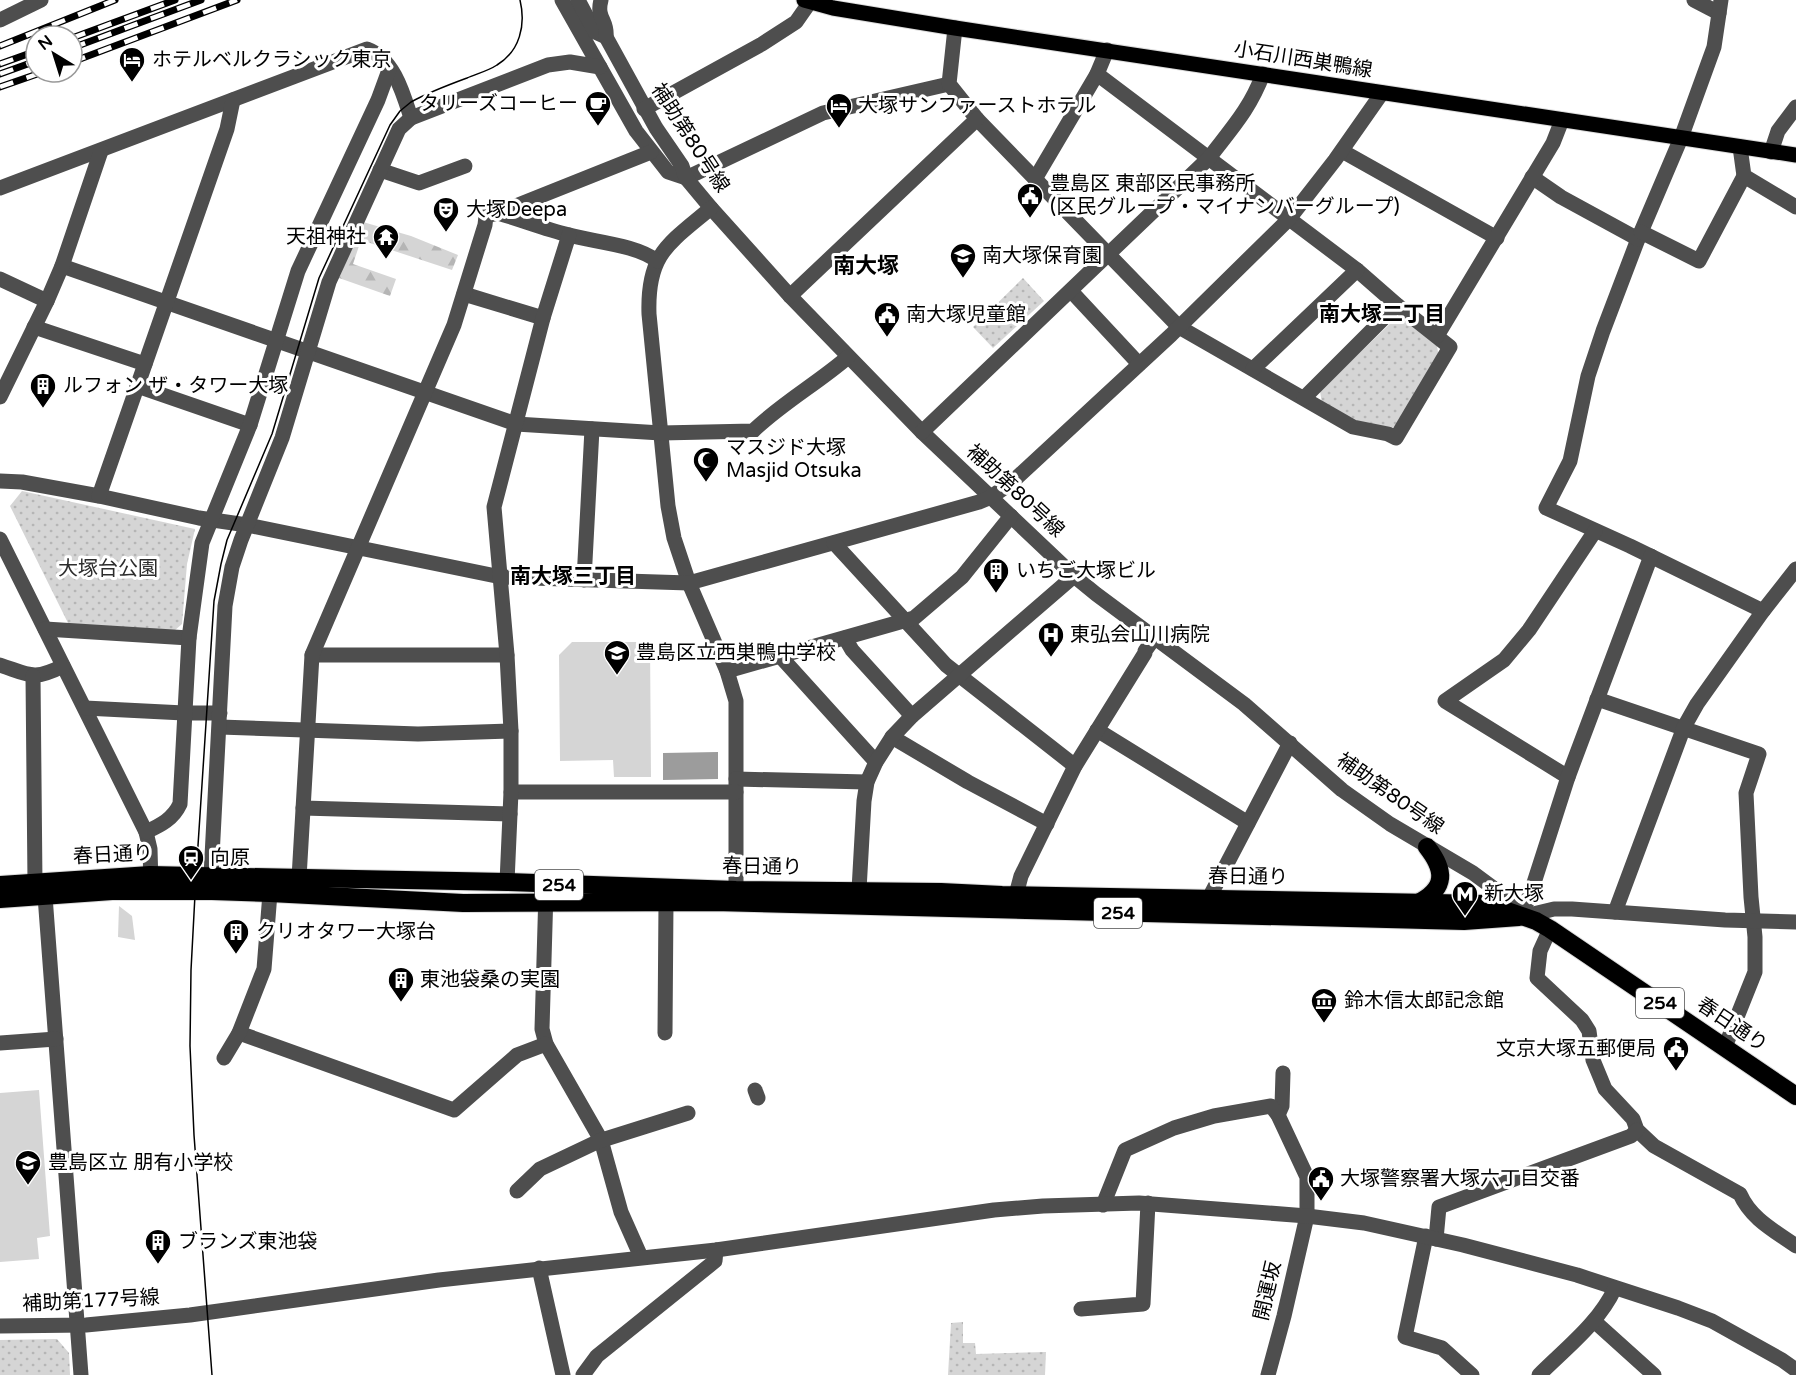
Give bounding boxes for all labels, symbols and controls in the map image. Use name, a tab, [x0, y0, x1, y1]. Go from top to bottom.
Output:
north arrow	[24, 24, 84, 84]
text: N	[34, 31, 57, 55]
street label: 小石川西巣鴨線	[1232, 37, 1374, 83]
hotel icon: ホテルベルクラシック東京	[117, 45, 147, 83]
place label: ホテルベルクラシック東京	[152, 48, 392, 72]
street label: 補助第80号線	[646, 79, 734, 197]
cafe icon: タリーズコーヒー	[583, 89, 613, 127]
hotel icon: 大塚サンファーストホテル	[824, 91, 854, 129]
place label: タリーズコーヒー	[419, 92, 578, 116]
place label: 大塚サンファーストホテル	[858, 94, 1096, 118]
place label: 豊島区 東部区民事務所 (区民グループ・マイナンバーグループ)	[1050, 172, 1400, 219]
public building icon: 豊島区 東部区民事務所 (区民グループ・マイナンバーグループ)	[1015, 181, 1045, 219]
theatre icon: 大塚Deepa	[431, 195, 461, 233]
place label: 大塚Deepa	[466, 198, 567, 222]
temple icon: 天祖神社	[371, 222, 401, 260]
place label: 天祖神社	[286, 225, 366, 249]
school or university icon: 南大塚保育園	[948, 241, 978, 279]
place label: 南大塚保育園	[982, 244, 1102, 268]
district label: 南大塚	[833, 253, 899, 279]
public building icon: 南大塚児童館	[872, 300, 902, 338]
district label: 南大塚二丁目	[1319, 302, 1445, 327]
place label: 南大塚児童館	[906, 303, 1026, 327]
building icon: ルフォン ザ・タワー大塚	[28, 371, 58, 409]
place label: ルフォン ザ・タワー大塚	[63, 374, 288, 398]
place label: マスジド大塚 Masjid Otsuka	[726, 436, 862, 483]
street label: 補助第80号線	[961, 440, 1069, 542]
mosque icon: マスジド大塚 Masjid Otsuka	[691, 445, 721, 483]
building icon: いちご大塚ビル	[981, 556, 1011, 594]
park label: 大塚台公園	[58, 557, 158, 581]
place label: いちご大塚ビル	[1016, 559, 1156, 583]
district label: 南大塚三丁目	[510, 564, 636, 589]
hospital icon: 東弘会山川病院	[1036, 620, 1066, 658]
place label: 東弘会山川病院	[1070, 623, 1210, 647]
school or university icon: 豊島区立西巣鴨中学校	[602, 638, 632, 676]
place label: 豊島区立西巣鴨中学校	[636, 641, 836, 665]
street label: 補助第80号線	[1332, 748, 1448, 840]
street label: 春日通り	[72, 841, 154, 869]
station icon: 向原	[176, 843, 206, 881]
place label: 向原	[210, 846, 250, 870]
street label: 春日通り	[722, 854, 802, 880]
street label: 春日通り	[1208, 864, 1288, 890]
road number: 254	[535, 870, 583, 900]
metro station icon: 新大塚	[1450, 879, 1480, 917]
place label: 新大塚	[1484, 882, 1544, 906]
road number: 254	[1094, 898, 1142, 928]
building icon: クリオタワー大塚台	[221, 917, 251, 955]
place label: クリオタワー大塚台	[256, 920, 436, 944]
building icon: 東池袋桑の実園	[386, 965, 416, 1003]
place label: 東池袋桑の実園	[420, 968, 560, 992]
museum icon: 鈴木信太郎記念館	[1309, 986, 1339, 1024]
road number: 254	[1636, 988, 1684, 1018]
place label: 鈴木信太郎記念館	[1344, 989, 1504, 1013]
street label: 春日通り	[1692, 993, 1772, 1057]
public building icon: 文京大塚五郵便局	[1661, 1034, 1691, 1072]
place label: 文京大塚五郵便局	[1496, 1037, 1656, 1061]
school or university icon: 豊島区立 朋有小学校	[13, 1148, 43, 1186]
place label: 豊島区立 朋有小学校	[48, 1151, 233, 1175]
public building icon: 大塚警察署大塚六丁目交番	[1306, 1164, 1336, 1202]
place label: 大塚警察署大塚六丁目交番	[1340, 1167, 1580, 1191]
building icon: ブランズ東池袋	[143, 1227, 173, 1265]
place label: ブランズ東池袋	[178, 1230, 318, 1254]
street label: 開運坂	[1250, 1259, 1286, 1323]
street label: 補助第177号線	[22, 1285, 160, 1317]

